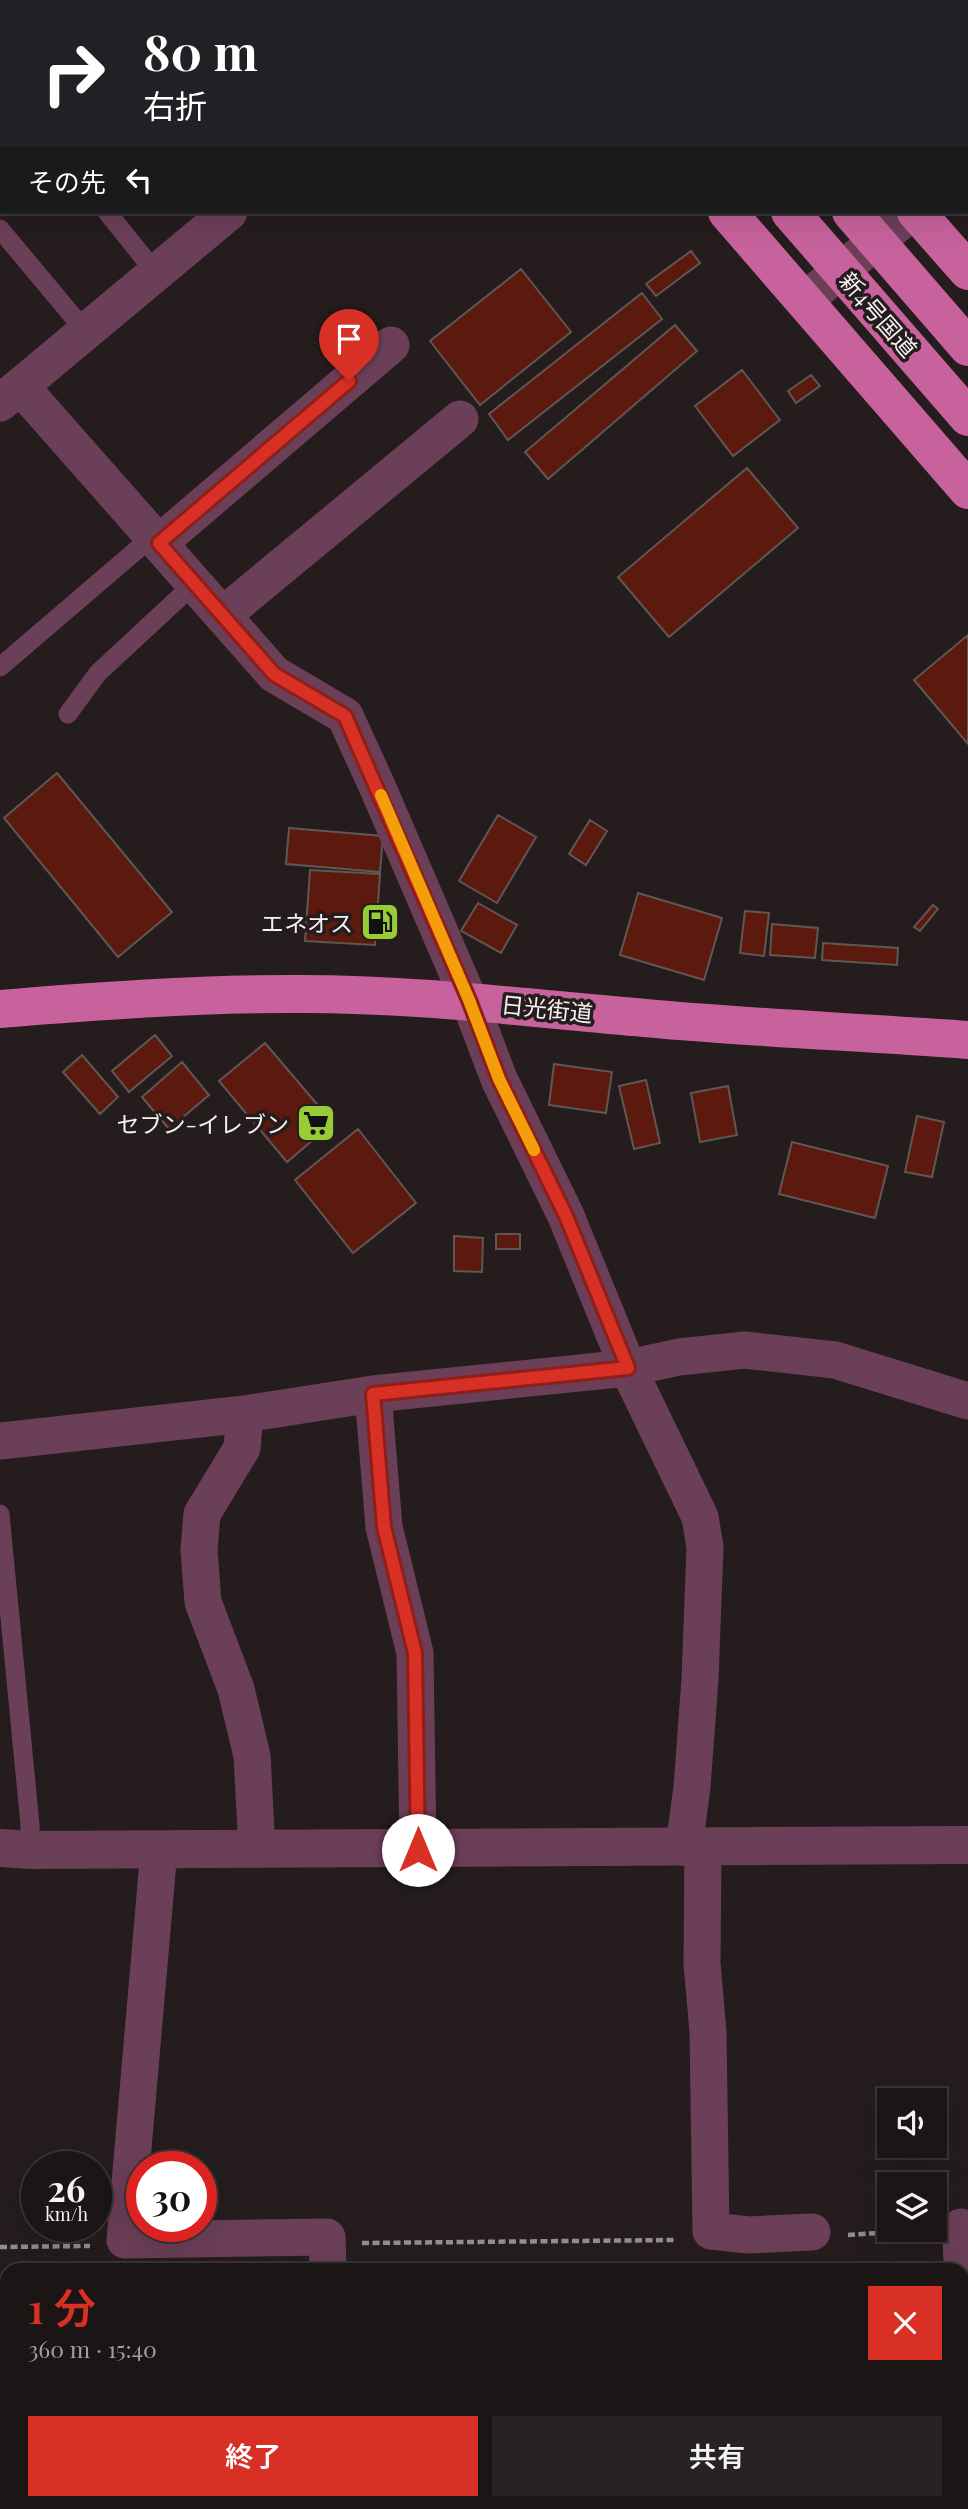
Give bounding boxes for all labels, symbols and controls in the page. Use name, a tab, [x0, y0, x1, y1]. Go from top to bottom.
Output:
text: 80 m	[143, 18, 258, 83]
icon: right	[28, 28, 119, 119]
text: 右折	[143, 83, 207, 126]
icon: left	[120, 161, 158, 199]
text: その先	[28, 164, 106, 199]
street label: 新4号国道	[833, 265, 925, 363]
pin	[319, 309, 379, 381]
icon: arrive	[330, 320, 368, 358]
fuel station icon: エネオス	[359, 901, 401, 943]
place label: エネオス	[261, 907, 353, 938]
street label: 日光街道	[500, 988, 594, 1028]
supermarket icon: セブン-イレブン	[295, 1102, 337, 1144]
place label: セブン-イレブン	[117, 1108, 289, 1139]
position arrow	[381, 1813, 455, 1887]
map controls	[877, 2088, 947, 2242]
button: sound	[877, 2088, 947, 2158]
speed limit sign: 30	[126, 2151, 217, 2242]
text: 26	[48, 2164, 85, 2211]
button: layers	[877, 2172, 947, 2242]
text: km/h	[45, 2202, 88, 2226]
text: 1 分	[28, 2279, 96, 2335]
button: close	[868, 2286, 942, 2360]
text: 360 m · 15:40	[28, 2333, 157, 2364]
button: 終了	[28, 2416, 478, 2496]
button: 共有	[492, 2416, 942, 2496]

